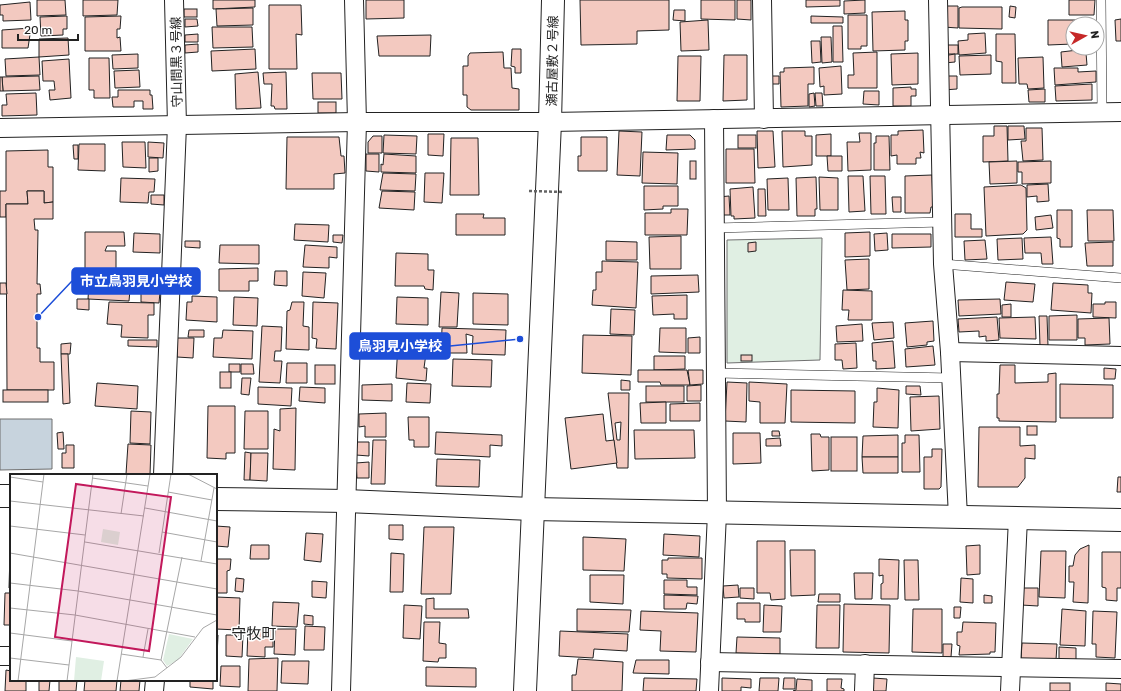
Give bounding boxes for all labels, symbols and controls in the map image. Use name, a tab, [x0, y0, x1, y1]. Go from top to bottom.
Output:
street label: 瀬古屋敷２号線	[544, 15, 561, 107]
scale bar	[18, 16, 78, 42]
street label: 守山間黒３号線	[168, 16, 185, 108]
north arrow	[1065, 16, 1105, 56]
text: 20 m	[24, 23, 52, 37]
text: N	[1087, 30, 1101, 40]
callout: 市立鳥羽見小学校	[72, 268, 200, 294]
text: 市立鳥羽見小学校	[80, 273, 192, 290]
callout: 鳥羽見小学校	[350, 333, 450, 359]
text: 鳥羽見小学校	[358, 338, 442, 355]
inset map	[10, 474, 217, 681]
district label: 守牧町	[231, 625, 277, 643]

